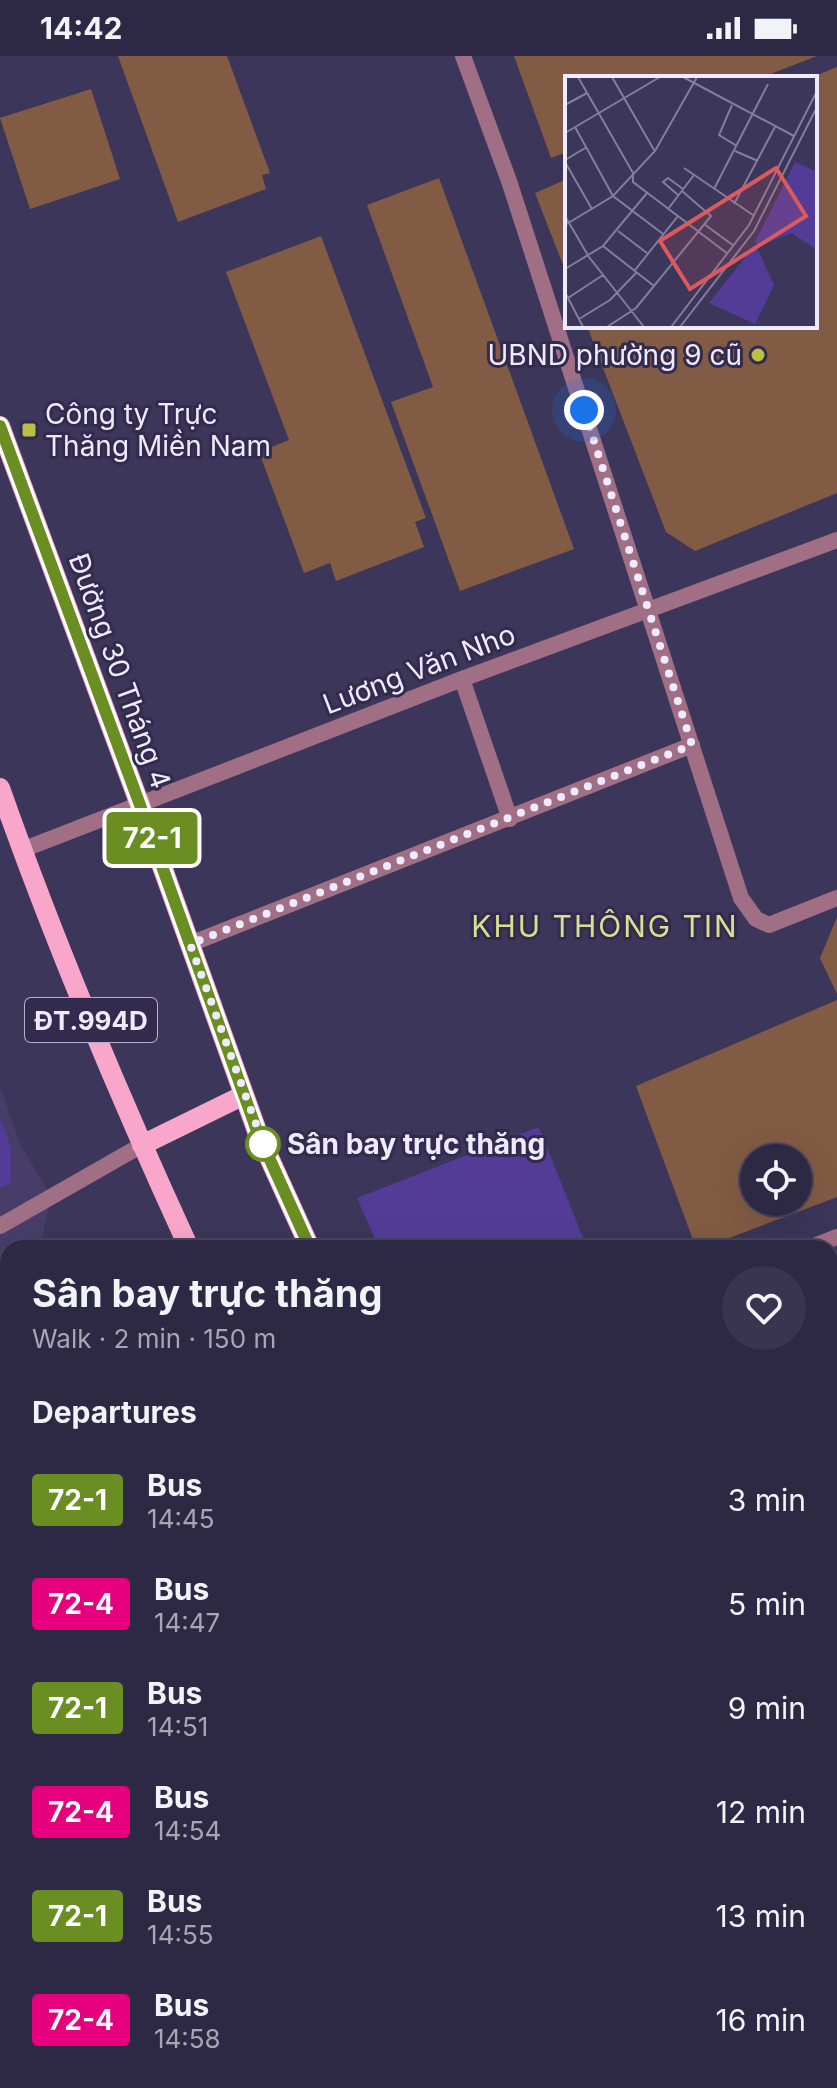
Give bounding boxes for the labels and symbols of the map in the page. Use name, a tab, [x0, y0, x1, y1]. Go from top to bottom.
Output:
inset map	[565, 76, 817, 328]
place label: UBND phường 9 cũ	[487, 338, 742, 372]
marker: UBND phường 9 cũ	[749, 346, 767, 364]
your location	[564, 390, 604, 430]
place label: Công ty Trực Thăng Miền Nam	[45, 397, 271, 463]
marker: Công ty Trực Thăng Miền Nam	[20, 421, 38, 439]
street label: Đường 30 Tháng 4	[62, 549, 178, 793]
street label: Lương Văn Nho	[318, 617, 520, 721]
line badge: 72-1	[96, 812, 208, 864]
district label: KHU THÔNG TIN	[471, 908, 739, 944]
road number: ĐT.994D	[25, 998, 157, 1042]
marker: Sân bay trực thăng	[246, 1127, 280, 1161]
place label: Sân bay trực thăng	[287, 1127, 545, 1161]

